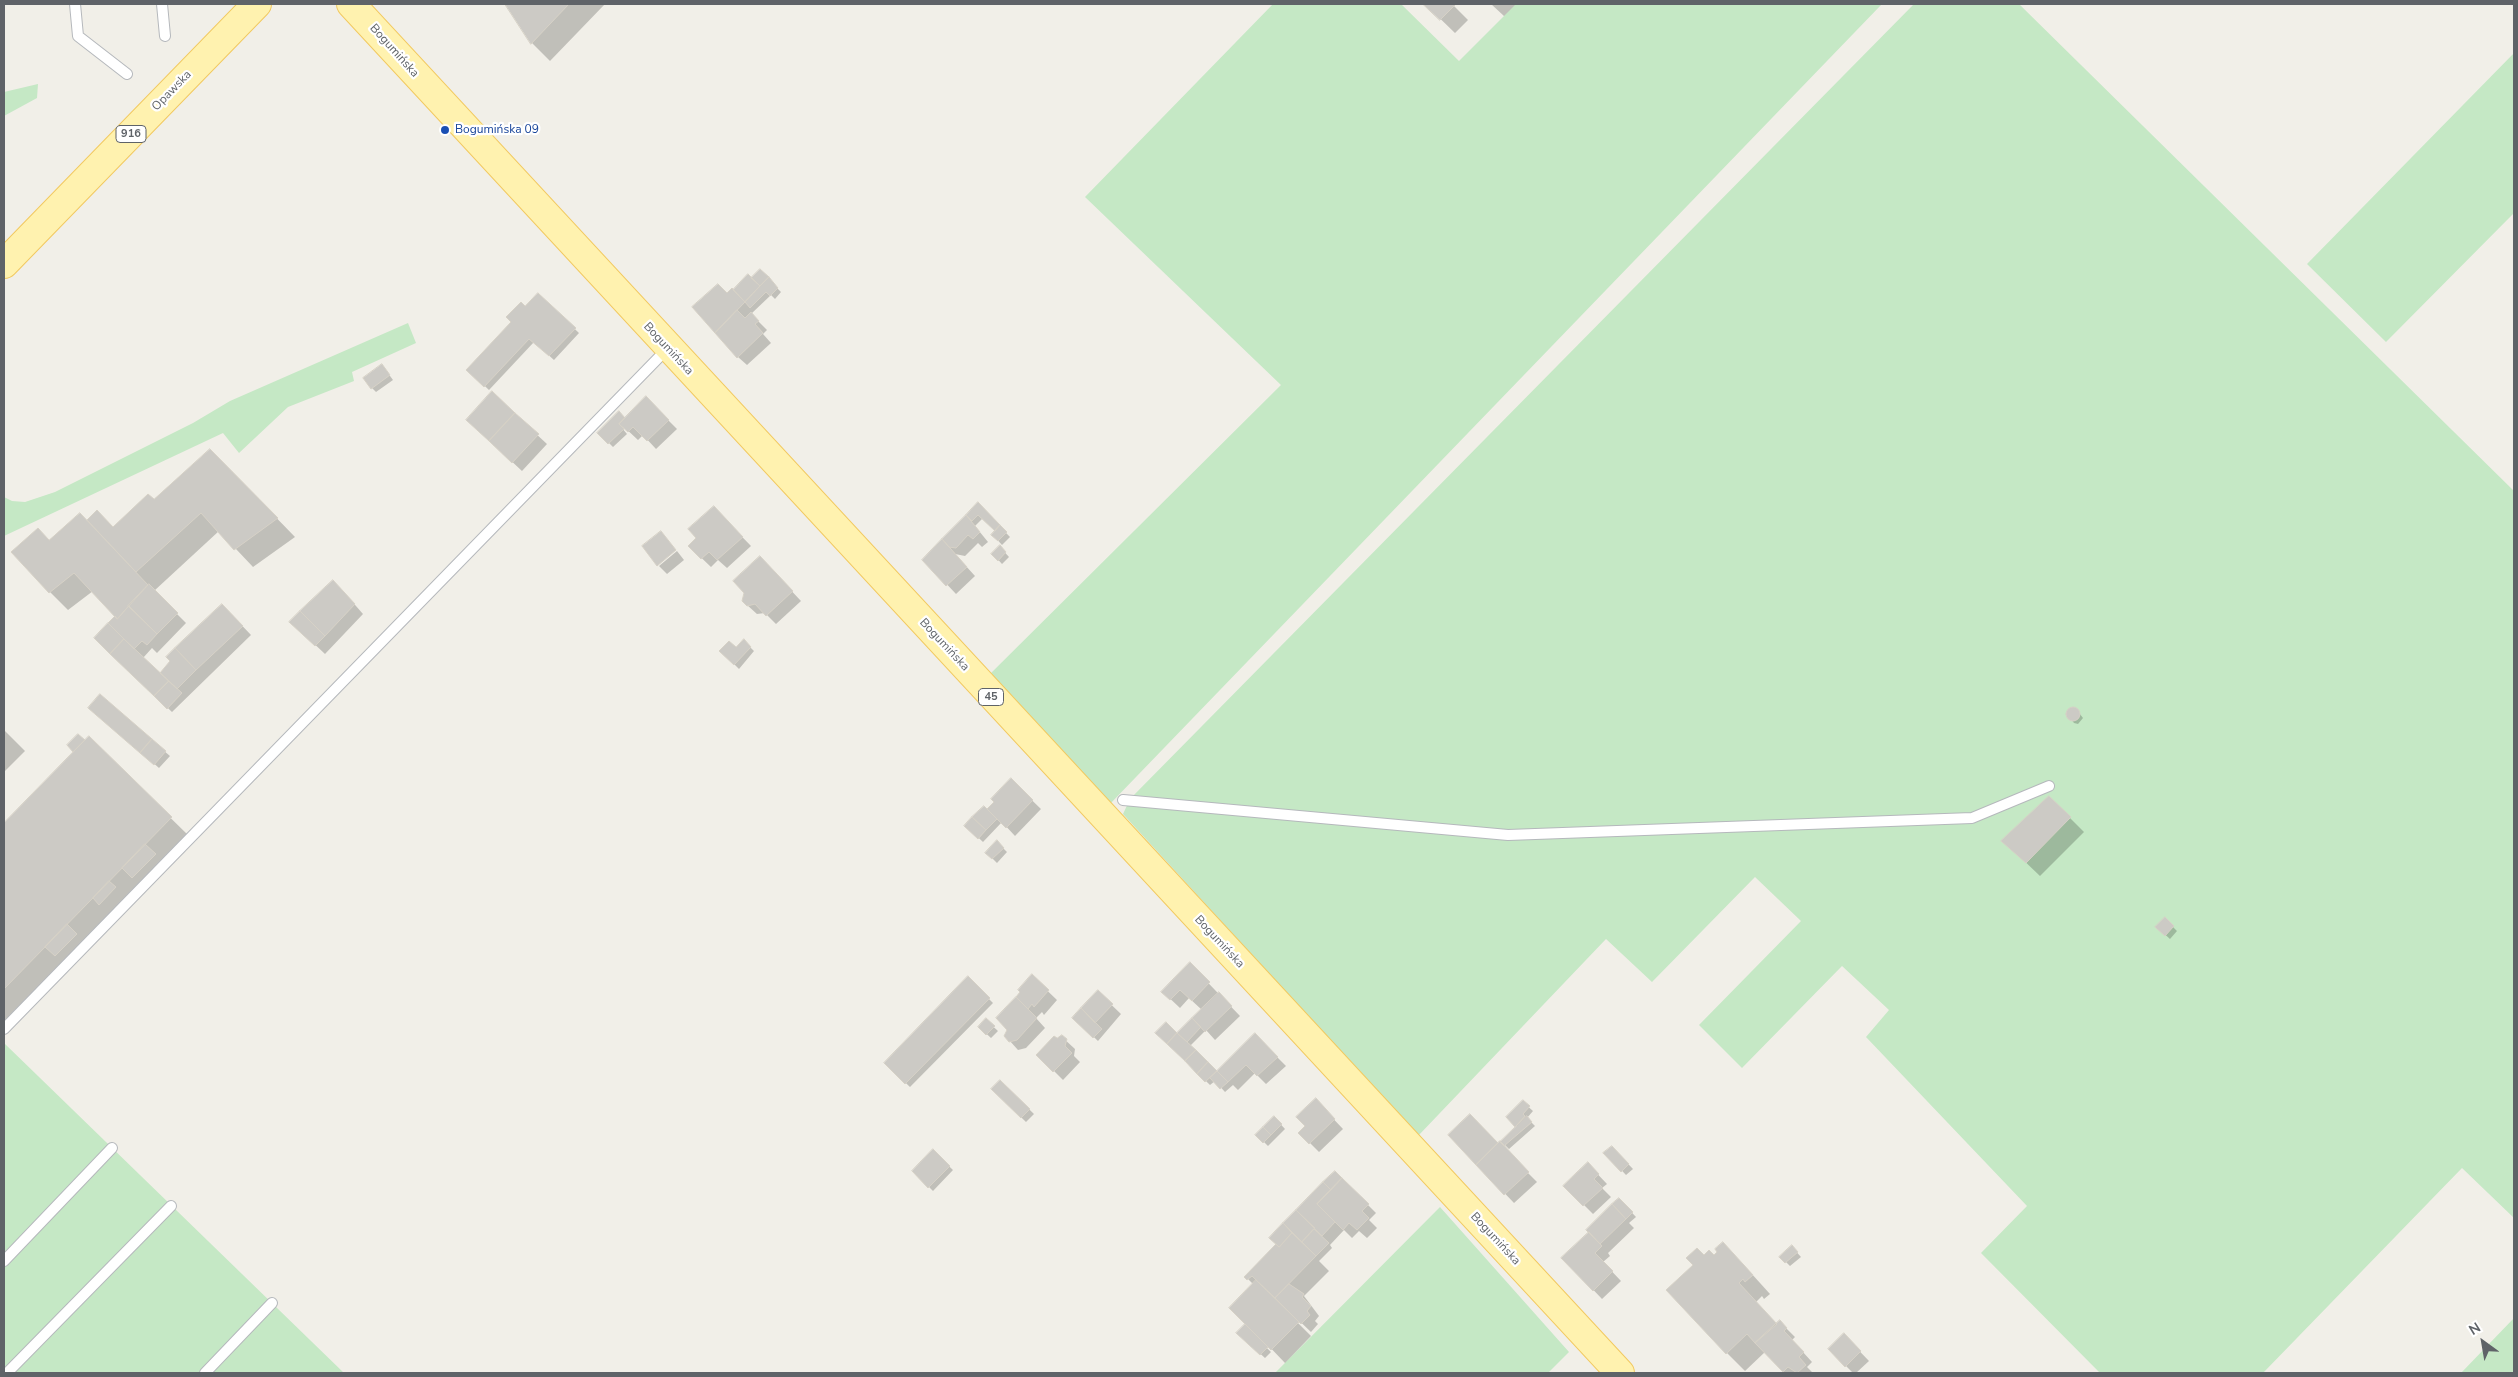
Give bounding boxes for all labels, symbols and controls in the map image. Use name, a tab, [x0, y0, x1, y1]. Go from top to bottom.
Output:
street label: Bogumińska	[366, 21, 422, 81]
street label: Opawska	[149, 68, 195, 114]
place label: Bogumińska 09	[455, 123, 539, 137]
marker: Bogumińska 09	[439, 124, 451, 136]
road number: 916	[116, 126, 146, 142]
street label: Bogumińska	[640, 320, 696, 378]
street label: Bogumińska	[916, 616, 972, 674]
road number: 45	[978, 689, 1004, 706]
street label: Bogumińska	[1191, 913, 1247, 971]
street label: Bogumińska	[1467, 1210, 1523, 1268]
north arrow	[2458, 1317, 2508, 1367]
text: N	[2465, 1318, 2484, 1340]

